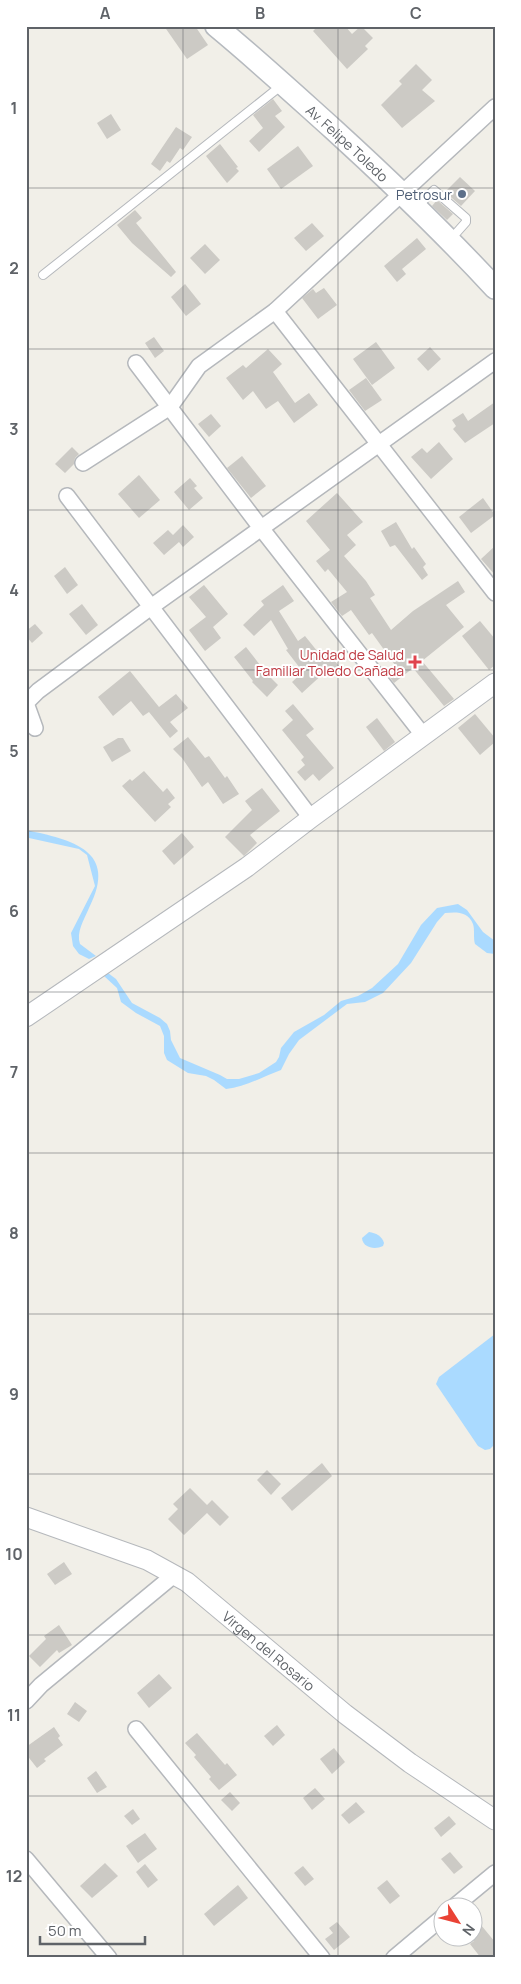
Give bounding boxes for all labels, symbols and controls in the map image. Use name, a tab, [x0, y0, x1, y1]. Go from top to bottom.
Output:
text: A	[100, 2, 111, 24]
text: B	[255, 2, 265, 24]
text: C	[410, 2, 422, 24]
text: 1	[10, 97, 18, 119]
street label: Av. Felipe Toledo	[302, 100, 393, 185]
place label: Petrosur	[396, 185, 452, 204]
marker: Petrosur	[456, 188, 468, 200]
text: 2	[9, 257, 19, 279]
text: 3	[9, 418, 19, 440]
text: 4	[9, 579, 19, 601]
place label: Unidad de Salud Familiar Toledo Cañada	[256, 645, 404, 680]
marker: Unidad de Salud Familiar Toledo Cañada	[408, 655, 422, 669]
text: 5	[9, 740, 19, 762]
text: 6	[9, 900, 19, 922]
text: 7	[10, 1061, 18, 1083]
text: 8	[9, 1222, 19, 1244]
text: 9	[9, 1383, 19, 1405]
text: 10	[5, 1543, 23, 1565]
street label: Virgen del Rosario	[219, 1606, 319, 1695]
text: 11	[7, 1704, 21, 1726]
text: 12	[6, 1865, 22, 1887]
north arrow	[434, 1896, 484, 1946]
scale bar	[40, 1914, 145, 1946]
text: 50 m	[48, 1920, 82, 1941]
text: N	[458, 1920, 480, 1940]

